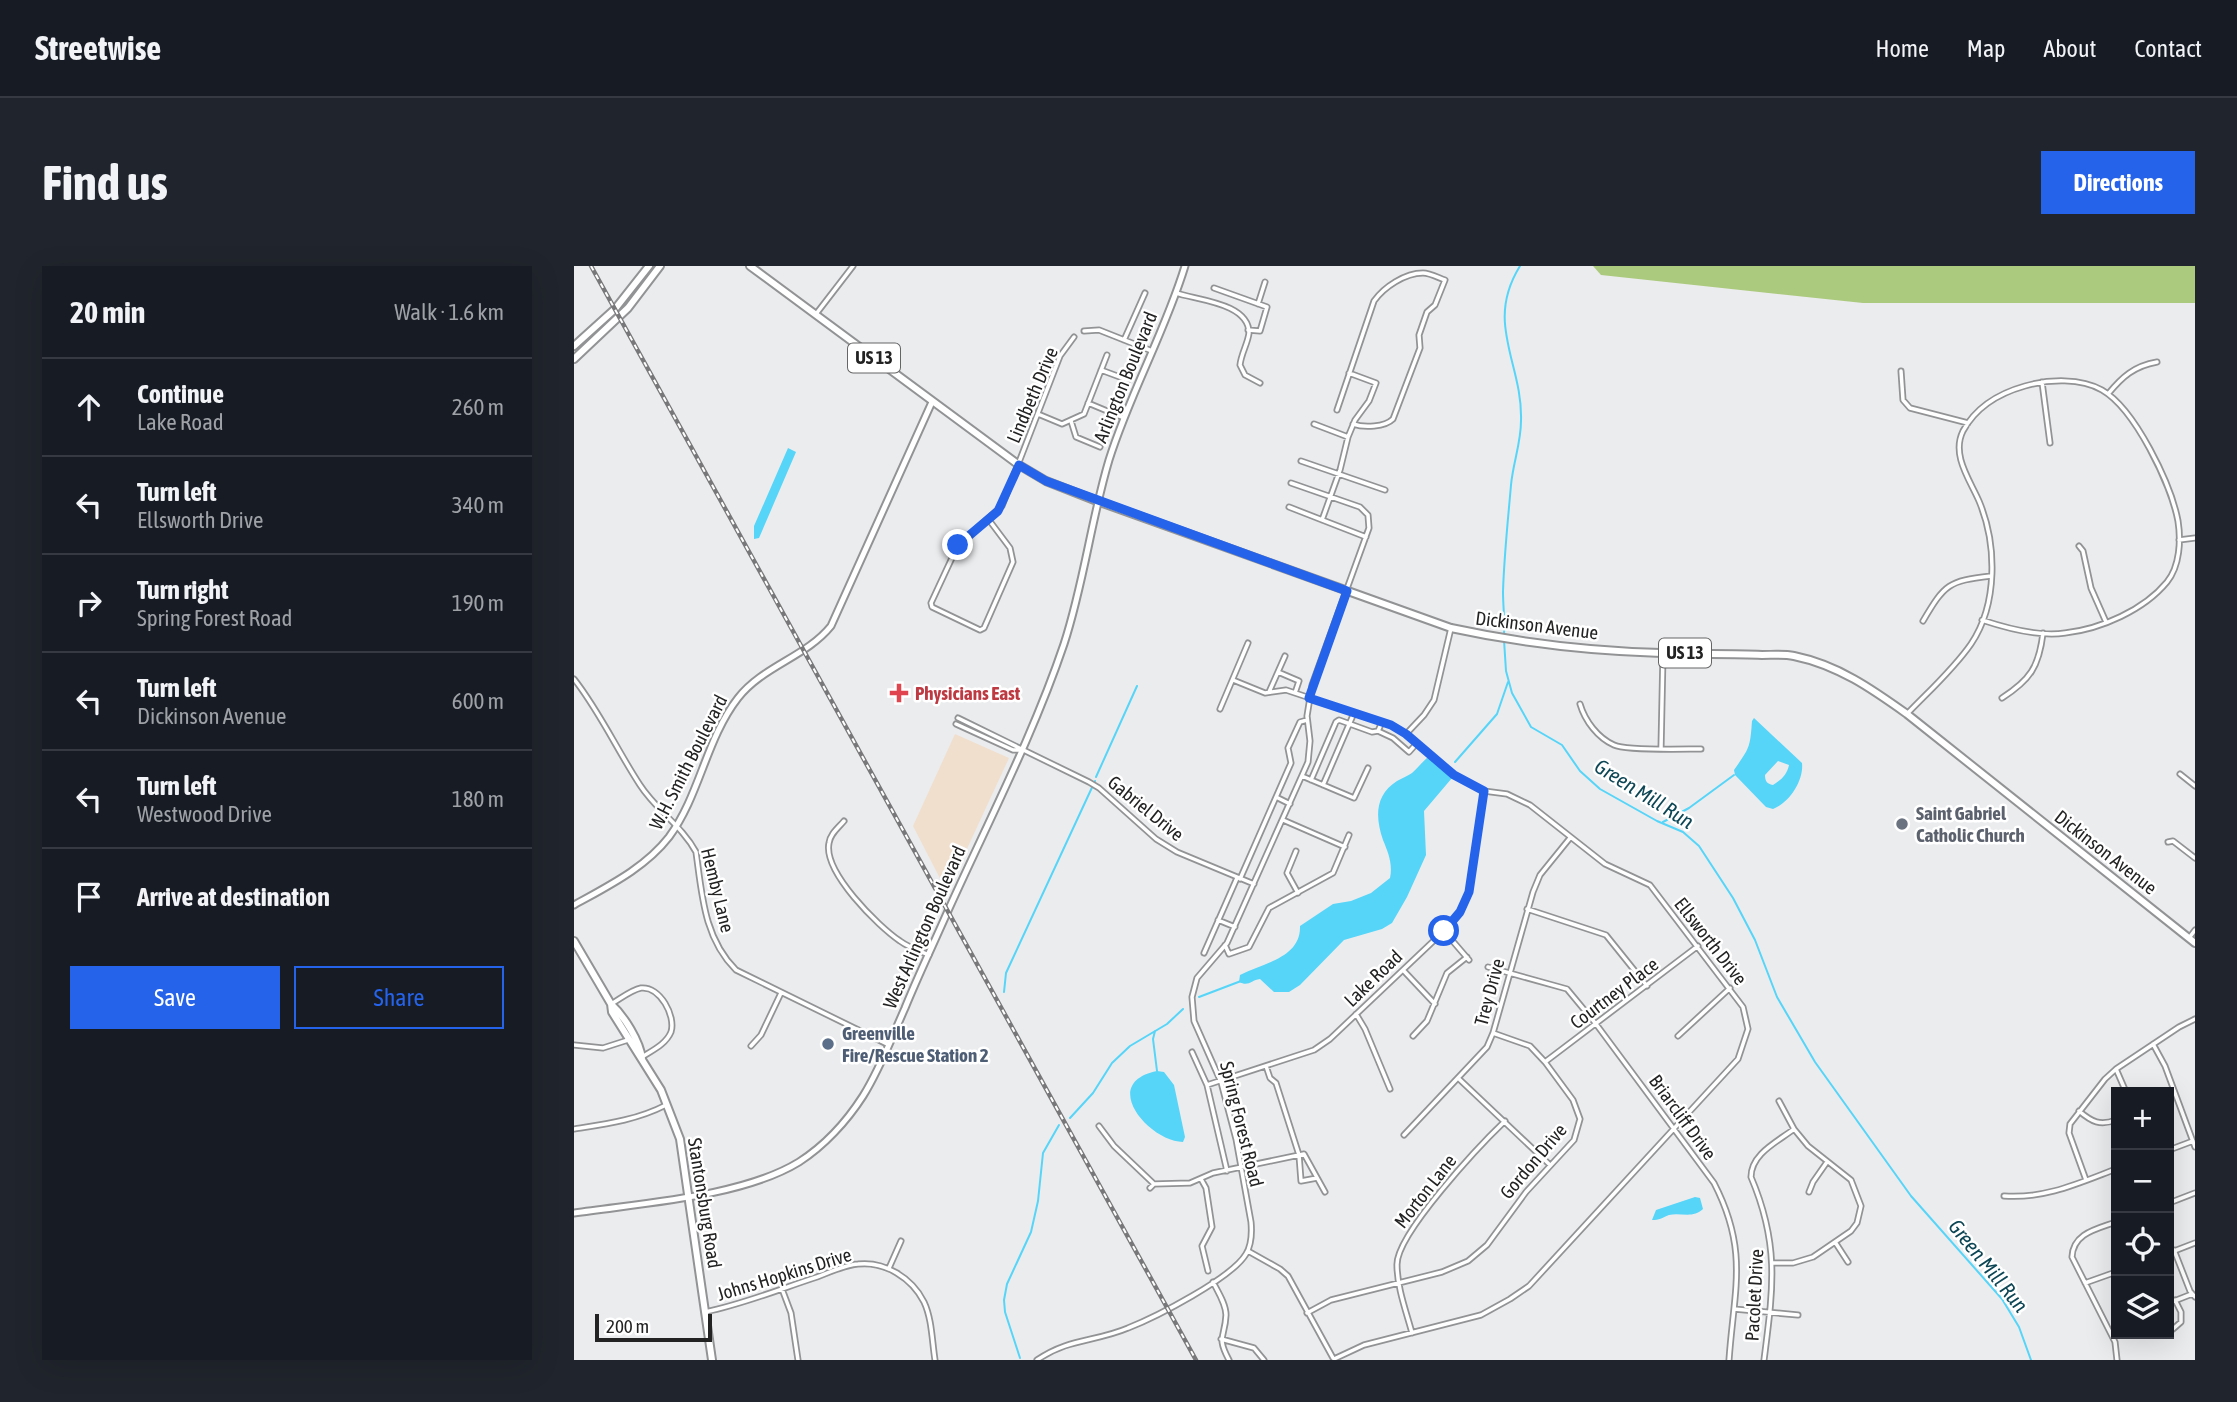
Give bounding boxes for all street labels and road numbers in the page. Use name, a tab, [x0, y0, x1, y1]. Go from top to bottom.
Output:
street label: Arlington Boulevard	[1089, 308, 1161, 446]
road number: US 13	[848, 344, 900, 372]
street label: Lindbeth Drive	[1002, 344, 1062, 446]
street label: Dickinson Avenue	[1474, 607, 1600, 643]
road number: US 13	[1659, 638, 1711, 668]
street label: W.H. Smith Boulevard	[645, 691, 731, 833]
street label: Gabriel Drive	[1104, 771, 1188, 845]
street label: Dickinson Avenue	[2051, 805, 2161, 899]
street label: West Arlington Boulevard	[878, 842, 970, 1012]
street label: Hemby Lane	[697, 845, 739, 935]
street label: Ellsworth Drive	[1670, 893, 1752, 989]
street label: Lake Road	[1340, 945, 1406, 1011]
street label: Courtney Place	[1566, 953, 1662, 1033]
street label: Trey Drive	[1470, 956, 1508, 1028]
street label: Spring Forest Road	[1216, 1059, 1268, 1189]
street label: Briarcliff Drive	[1645, 1070, 1721, 1164]
street label: Gordon Drive	[1495, 1119, 1571, 1203]
street label: Stantonsburg Road	[684, 1136, 726, 1270]
street label: Morton Lane	[1390, 1150, 1460, 1232]
street label: Johns Hopkins Drive	[714, 1243, 854, 1305]
street label: Pacolet Drive	[1741, 1248, 1767, 1342]

